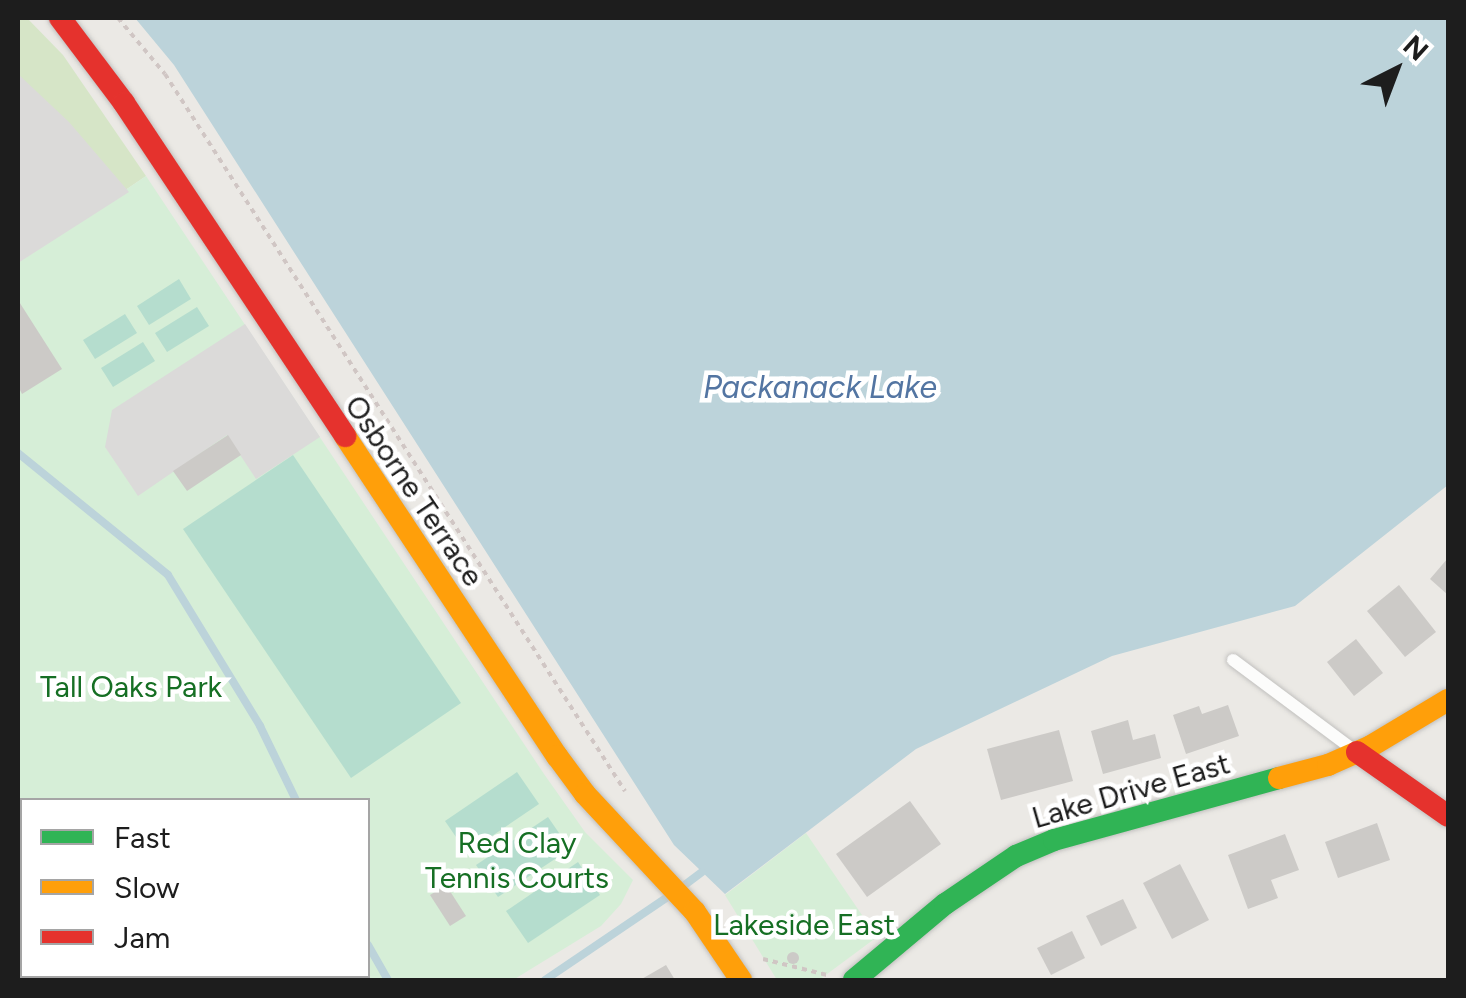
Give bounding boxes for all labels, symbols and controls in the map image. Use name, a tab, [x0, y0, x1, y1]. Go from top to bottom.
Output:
north arrow	[1346, 20, 1446, 120]
text: N	[1397, 28, 1435, 68]
water label: Packanack Lake	[703, 368, 937, 406]
street label: Osborne Terrace	[337, 389, 491, 593]
park label: Tall Oaks Park	[40, 669, 222, 705]
street label: Lake Drive East	[1028, 746, 1234, 836]
legend	[20, 798, 370, 978]
text: Fast	[114, 819, 171, 856]
park label: Red Clay Tennis Courts	[425, 825, 609, 896]
text: Slow	[114, 869, 180, 906]
park label: Lakeside East	[713, 907, 895, 943]
text: Jam	[114, 919, 170, 956]

